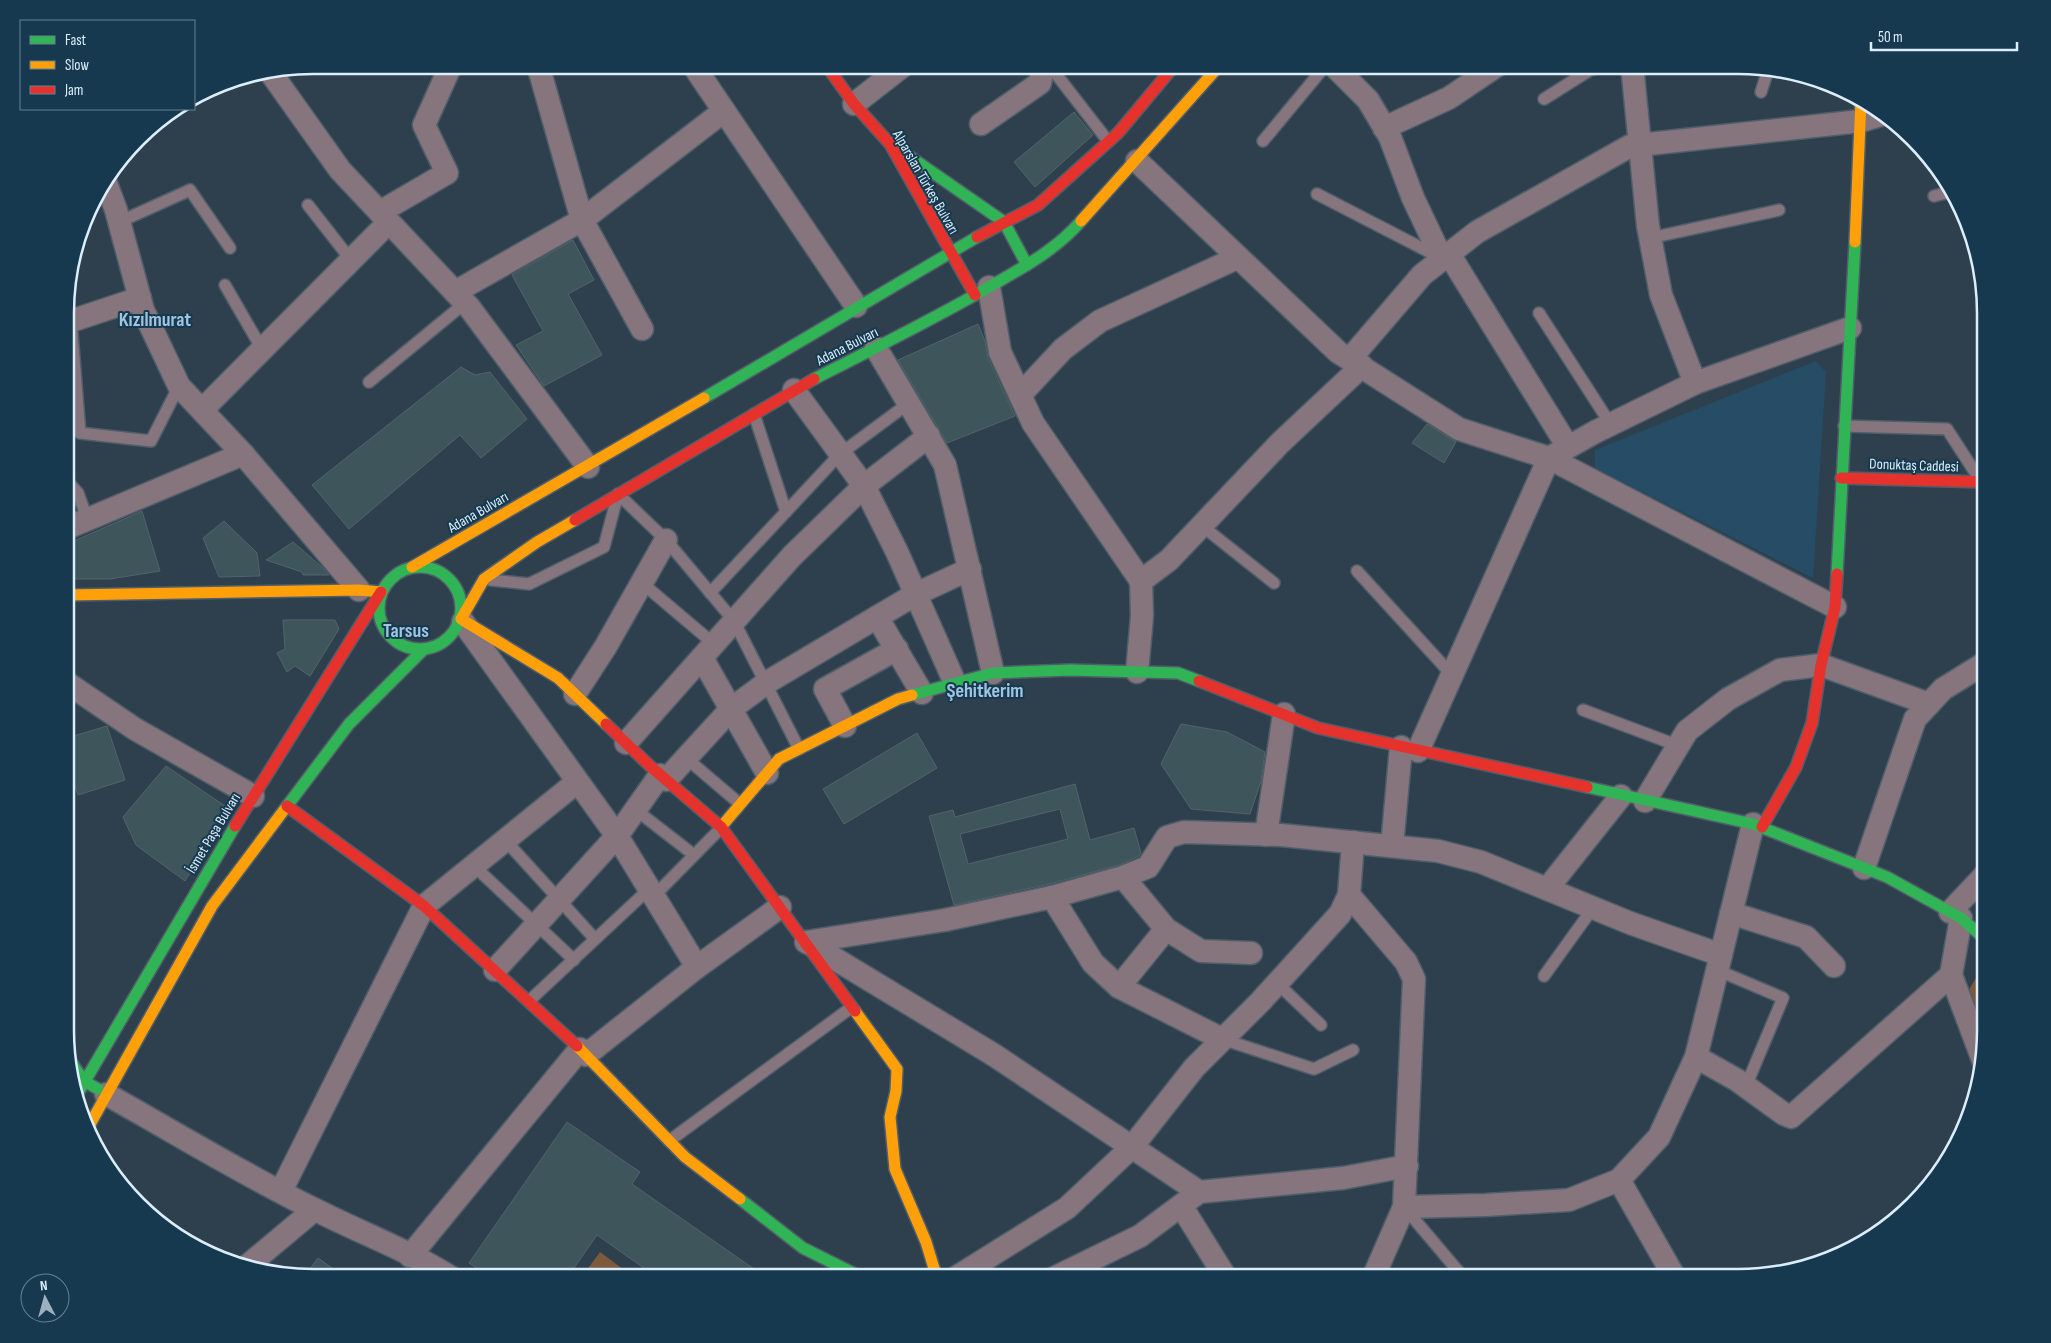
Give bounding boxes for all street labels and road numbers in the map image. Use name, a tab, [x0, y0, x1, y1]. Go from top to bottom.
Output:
street label: Alparslan Türkeş Bulvarı	[888, 126, 963, 238]
street label: Adana Bulvarı	[812, 323, 881, 371]
street label: Donuktaş Caddesi	[1869, 454, 1959, 477]
street label: Adana Bulvarı	[444, 487, 512, 538]
street label: İsmet Paşa Bulvarı	[182, 790, 245, 877]

